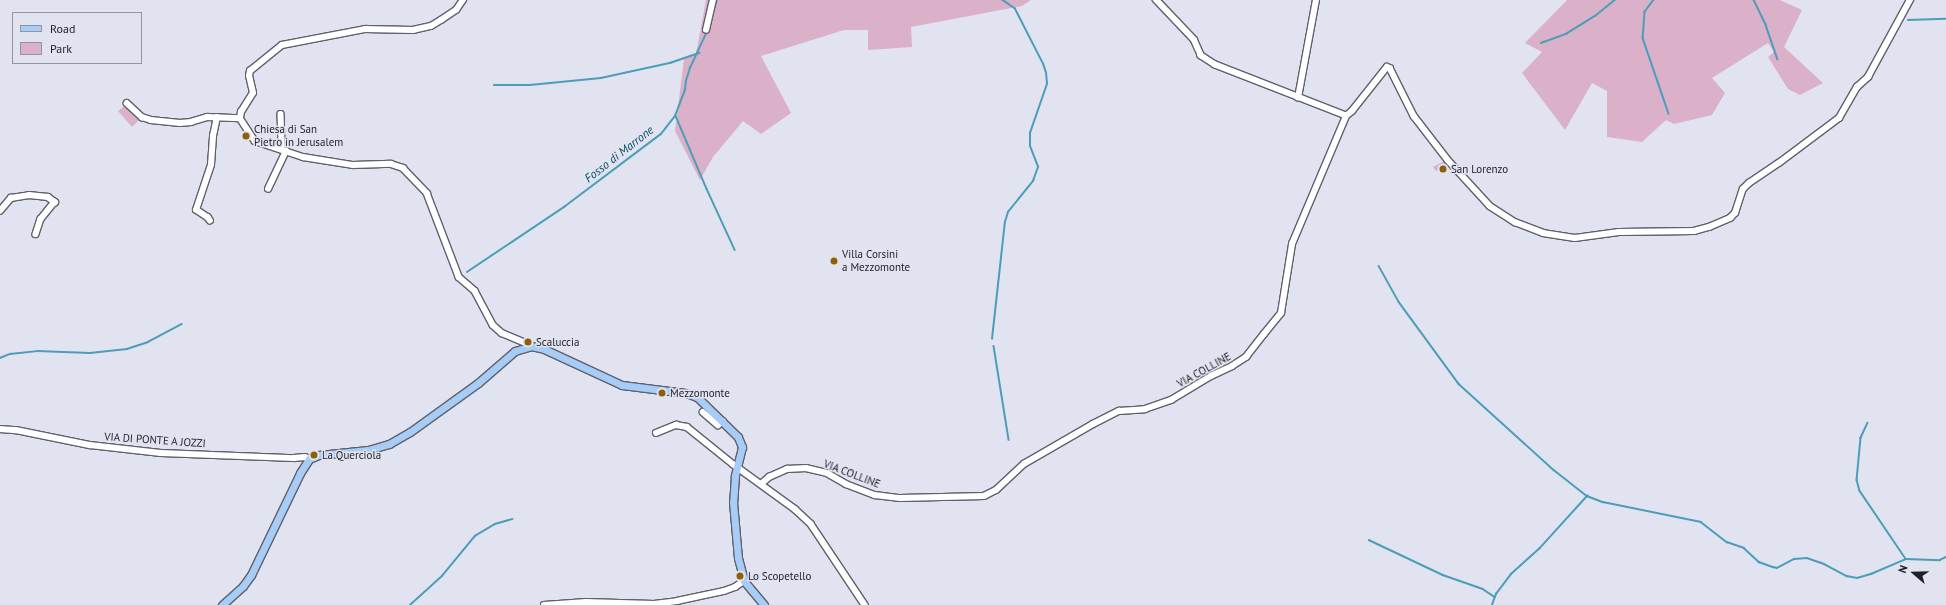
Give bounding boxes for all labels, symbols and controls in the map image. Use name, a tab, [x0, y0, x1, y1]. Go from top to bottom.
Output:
legend	[12, 12, 142, 64]
text: Road	[50, 21, 75, 36]
text: Park	[50, 41, 72, 56]
place label: Chiesa di San Pietro in Jerusalem	[254, 123, 343, 149]
water label: Fosso di Marrone	[582, 123, 656, 185]
marker: Chiesa di San Pietro in Jerusalem	[241, 131, 251, 141]
place label: San Lorenzo	[1451, 162, 1508, 176]
marker: San Lorenzo	[1438, 164, 1448, 174]
place label: Villa Corsini a Mezzomonte	[842, 248, 910, 274]
marker: Villa Corsini a Mezzomonte	[829, 256, 839, 266]
place label: Scaluccia	[536, 335, 579, 349]
marker: Scaluccia	[523, 337, 533, 347]
street label: VIA COLLINE	[1174, 350, 1234, 390]
place label: Mezzomonte	[670, 386, 730, 400]
marker: Mezzomonte	[657, 388, 667, 398]
street label: VIA DI PONTE A JOZZI	[103, 430, 207, 450]
place label: La Querciola	[322, 448, 381, 462]
marker: La Querciola	[309, 450, 319, 460]
street label: VIA COLLINE	[822, 457, 882, 491]
north arrow	[1894, 553, 1934, 593]
text: N	[1895, 563, 1911, 575]
place label: Lo Scopetello	[748, 569, 811, 583]
marker: Lo Scopetello	[735, 571, 745, 581]

